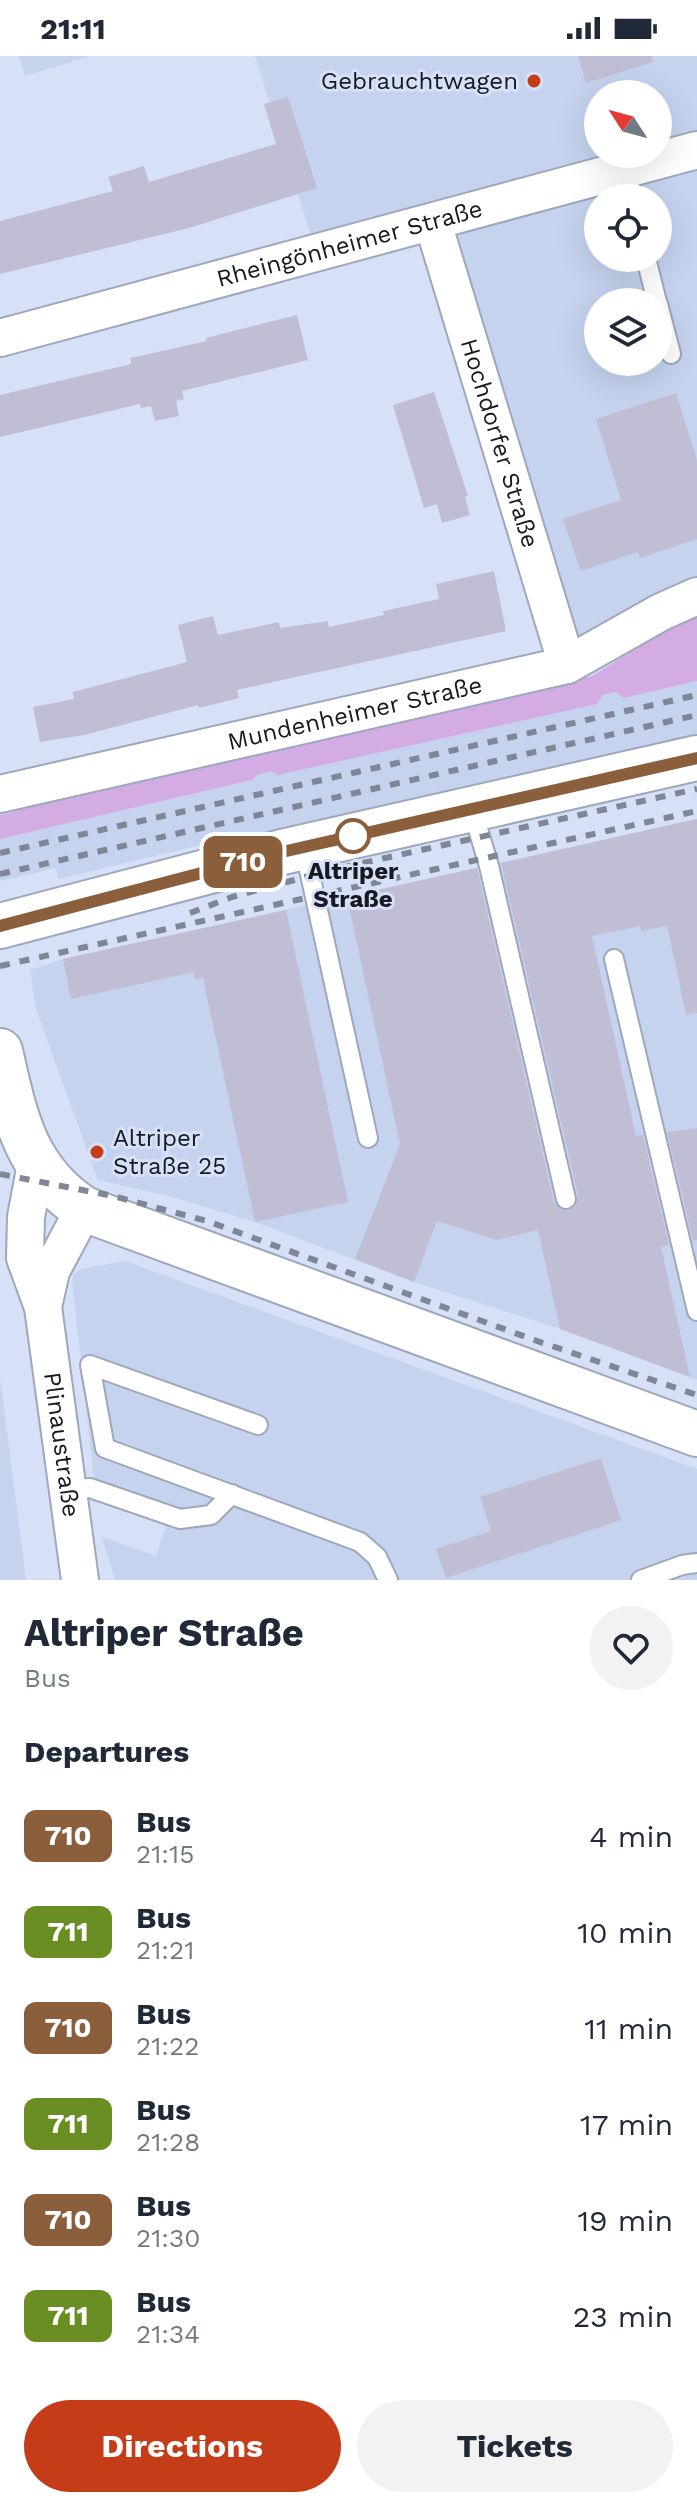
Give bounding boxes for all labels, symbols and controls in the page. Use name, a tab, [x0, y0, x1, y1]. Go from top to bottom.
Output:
text: 21:11	[40, 11, 106, 46]
place label: Gebrauchtwagen	[321, 67, 518, 95]
marker: Gebrauchtwagen	[525, 72, 543, 90]
north arrow	[584, 80, 672, 168]
map controls	[584, 80, 672, 376]
button: locate	[584, 184, 672, 272]
street label: Rheingönheimer Straße	[213, 194, 486, 293]
button: layers	[584, 288, 672, 376]
street label: Hochdorfer Straße	[455, 335, 545, 551]
street label: Mundenheimer Straße	[225, 671, 485, 756]
marker: Altriper Straße	[336, 819, 370, 853]
line badge: 710	[197, 836, 289, 888]
text: 710	[219, 845, 267, 878]
place label: Altriper Straße	[308, 857, 399, 913]
place label: Altriper Straße 25	[113, 1124, 226, 1180]
marker: Altriper Straße 25	[88, 1143, 106, 1161]
street label: Plinaustraße	[38, 1370, 85, 1519]
button: heart	[589, 1606, 673, 1690]
text: Altriper Straße	[24, 1611, 304, 1655]
text: Bus	[24, 1663, 71, 1693]
text: Departures	[24, 1734, 189, 1769]
text: Bus	[136, 1804, 191, 1839]
text: 710	[44, 1819, 92, 1852]
text: 4 min	[589, 1819, 673, 1854]
text: 21:15	[136, 1839, 194, 1869]
text: Bus	[136, 1900, 191, 1935]
text: 711	[47, 1915, 89, 1948]
text: 10 min	[577, 1915, 673, 1950]
text: 21:21	[136, 1935, 194, 1965]
text: Bus	[136, 1996, 191, 2031]
text: 710	[44, 2011, 92, 2044]
text: 11 min	[584, 2011, 673, 2046]
text: 21:22	[136, 2031, 199, 2061]
text: Bus	[136, 2092, 191, 2127]
text: 711	[47, 2107, 89, 2140]
text: 17 min	[580, 2107, 673, 2142]
text: 21:28	[136, 2127, 200, 2157]
text: Bus	[136, 2188, 191, 2223]
text: 710	[44, 2203, 92, 2236]
text: 19 min	[577, 2203, 673, 2238]
text: 21:30	[136, 2223, 200, 2253]
text: Bus	[136, 2284, 191, 2319]
text: 711	[47, 2299, 89, 2332]
text: 23 min	[573, 2299, 673, 2334]
text: 21:34	[136, 2319, 200, 2349]
button: Directions	[24, 2400, 341, 2492]
button: Tickets	[357, 2400, 673, 2492]

